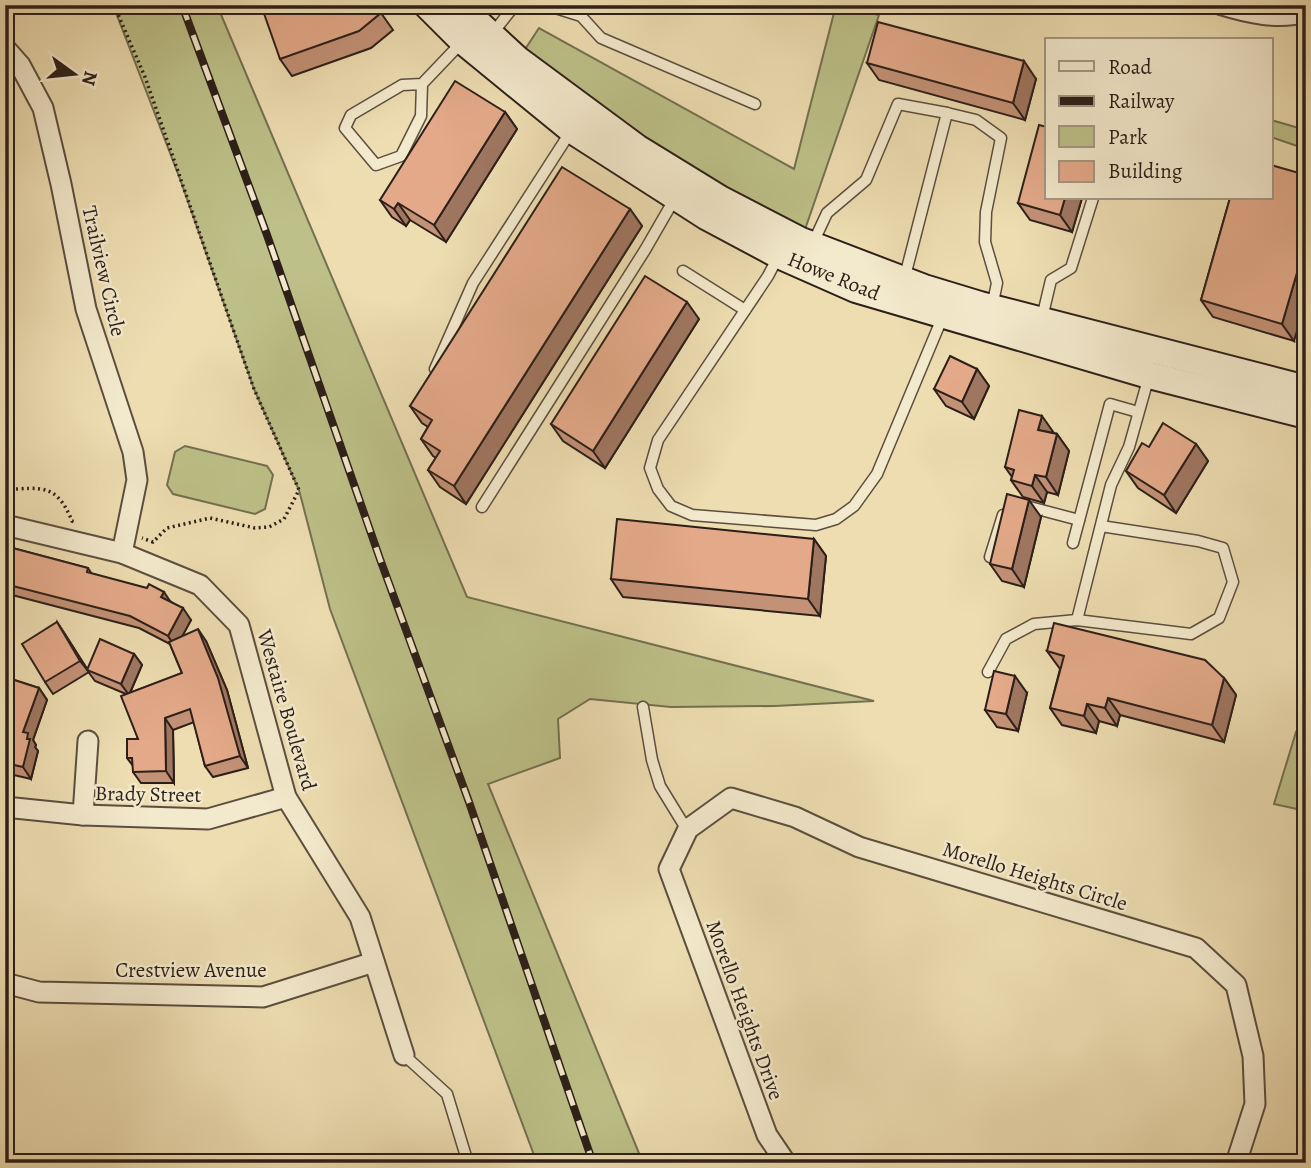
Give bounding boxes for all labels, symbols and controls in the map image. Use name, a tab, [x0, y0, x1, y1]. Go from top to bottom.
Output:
north arrow	[38, 38, 108, 108]
legend	[1045, 38, 1272, 200]
text: Road	[1108, 53, 1152, 81]
text: N	[75, 68, 104, 88]
text: Railway	[1108, 87, 1175, 115]
text: Park	[1108, 123, 1148, 151]
text: Building	[1108, 157, 1183, 185]
street label: Trailview Circle	[75, 203, 133, 339]
street label: Howe Road	[784, 245, 885, 307]
street label: Westaire Boulevard	[250, 625, 324, 795]
street label: Brady Street	[95, 779, 201, 809]
street label: Morello Heights Circle	[939, 835, 1131, 917]
street label: Morello Heights Drive	[700, 916, 790, 1104]
street label: Crestview Avenue	[115, 956, 267, 984]

